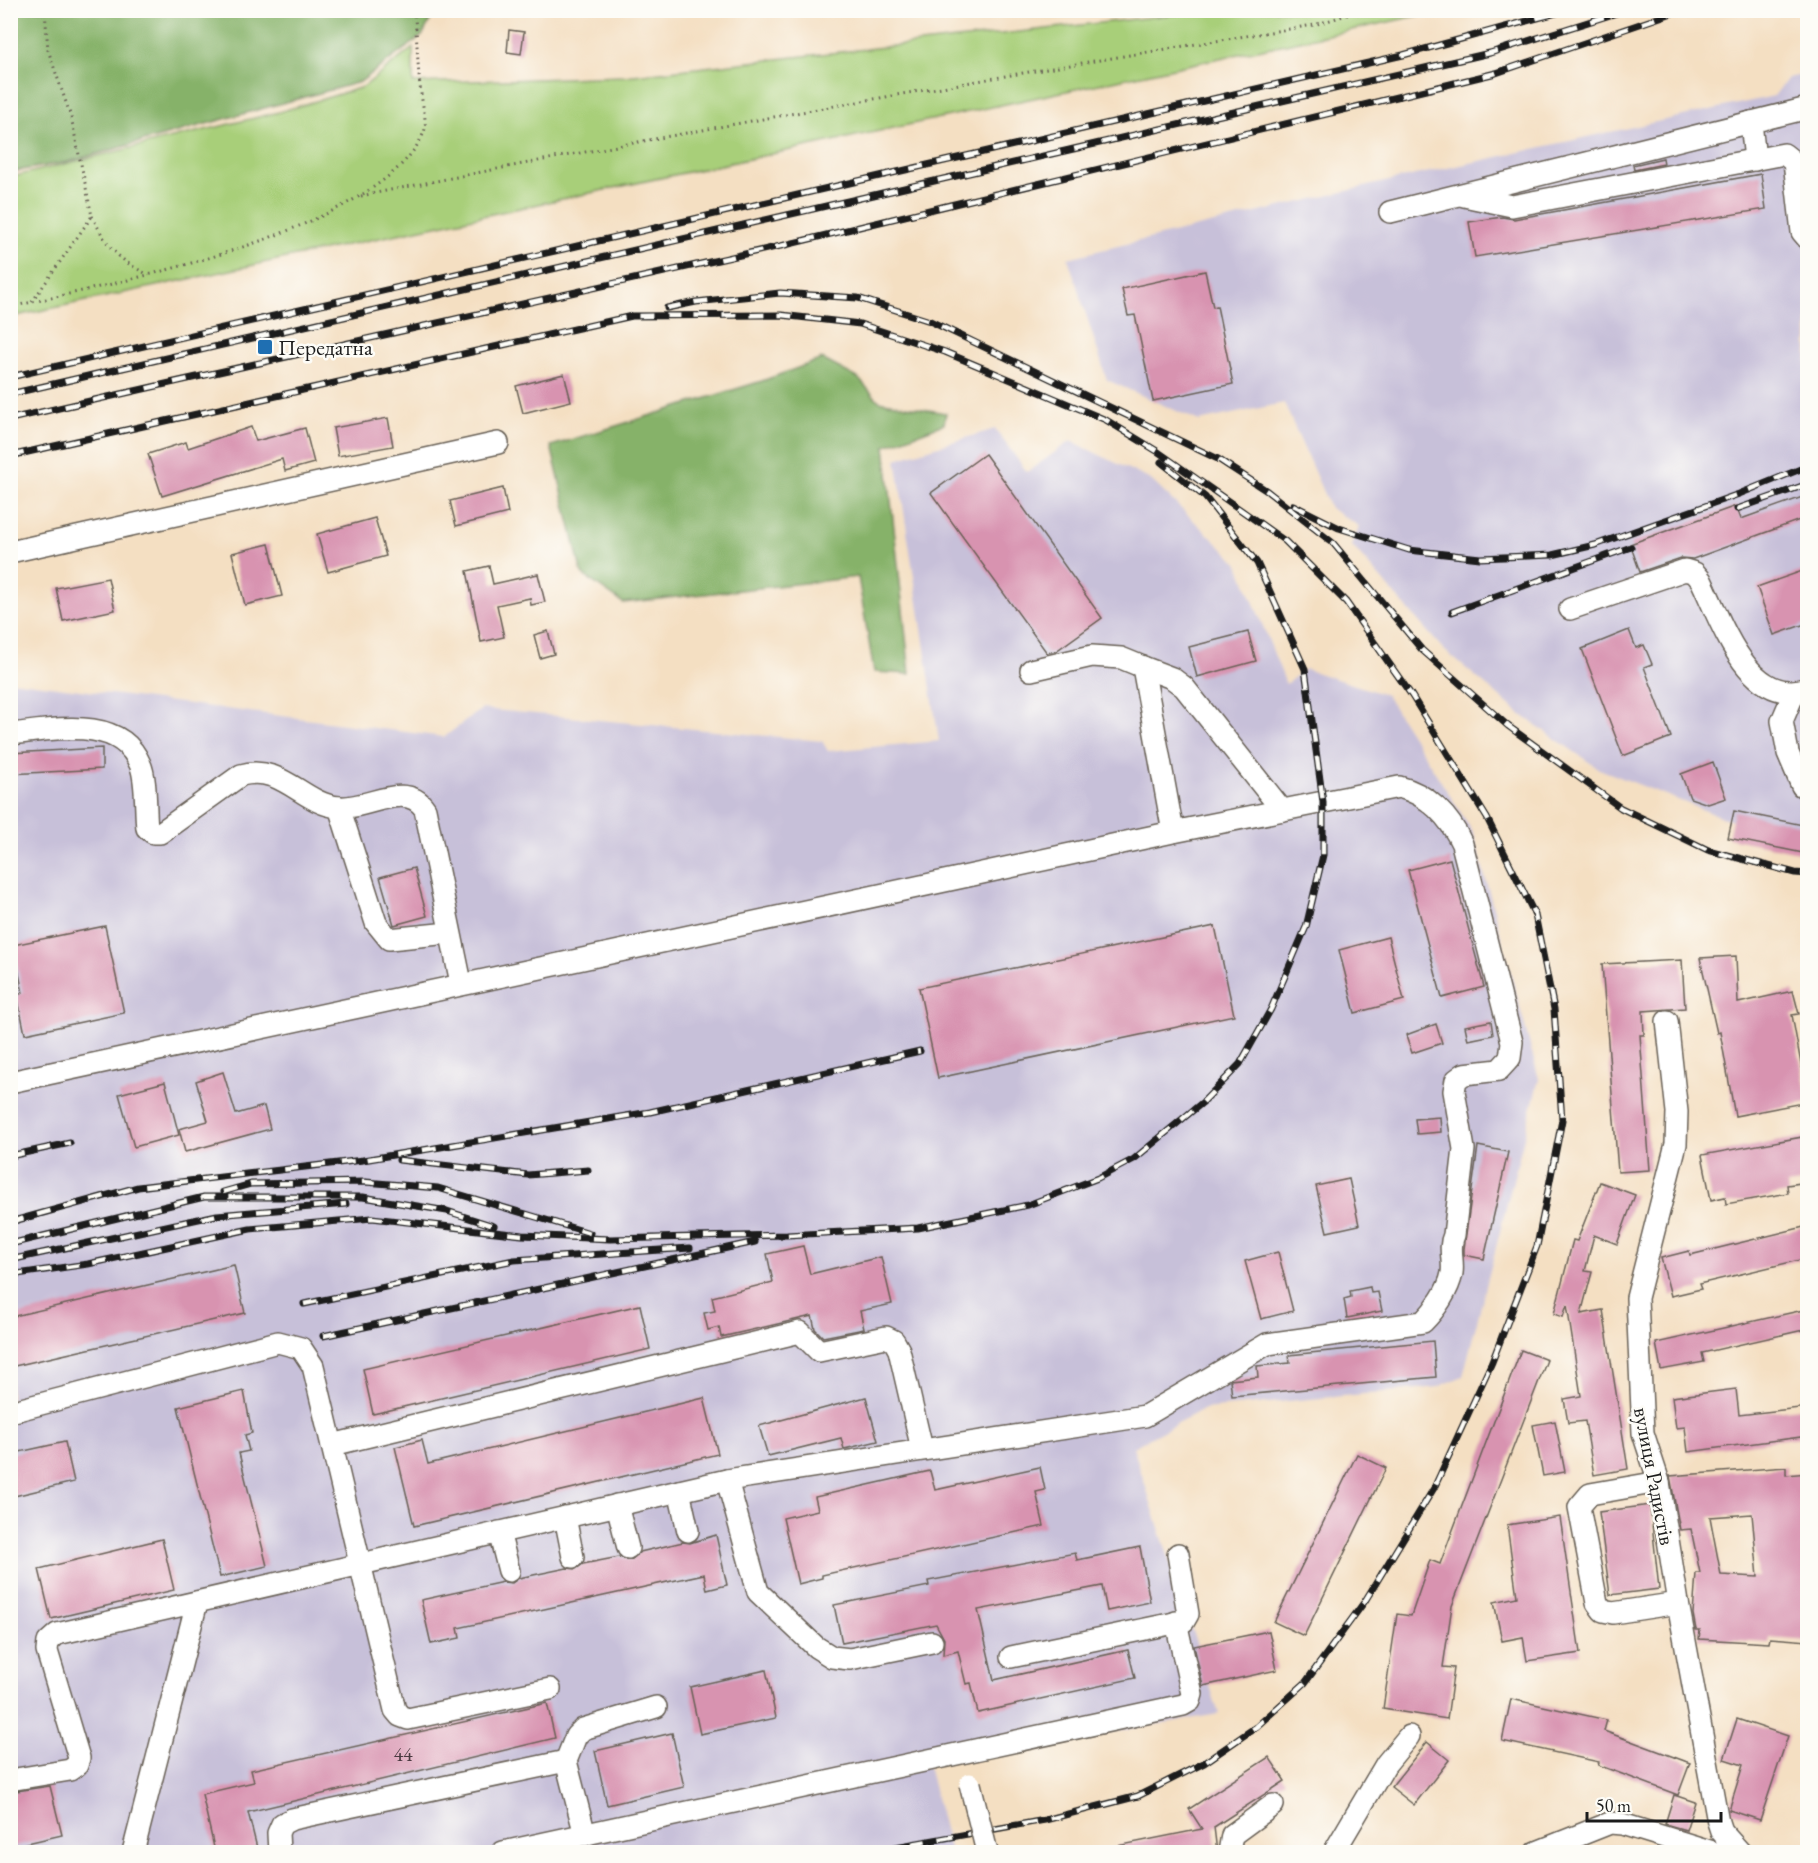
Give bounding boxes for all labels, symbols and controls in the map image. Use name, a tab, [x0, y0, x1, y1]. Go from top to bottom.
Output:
place label: Передатна	[278, 333, 373, 362]
marker: Передатна	[256, 338, 274, 356]
street label: вулиця Радистів	[1627, 1405, 1682, 1548]
house number: 44	[393, 1741, 413, 1767]
scale bar	[1587, 1785, 1720, 1823]
text: 50 m	[1596, 1794, 1631, 1817]

